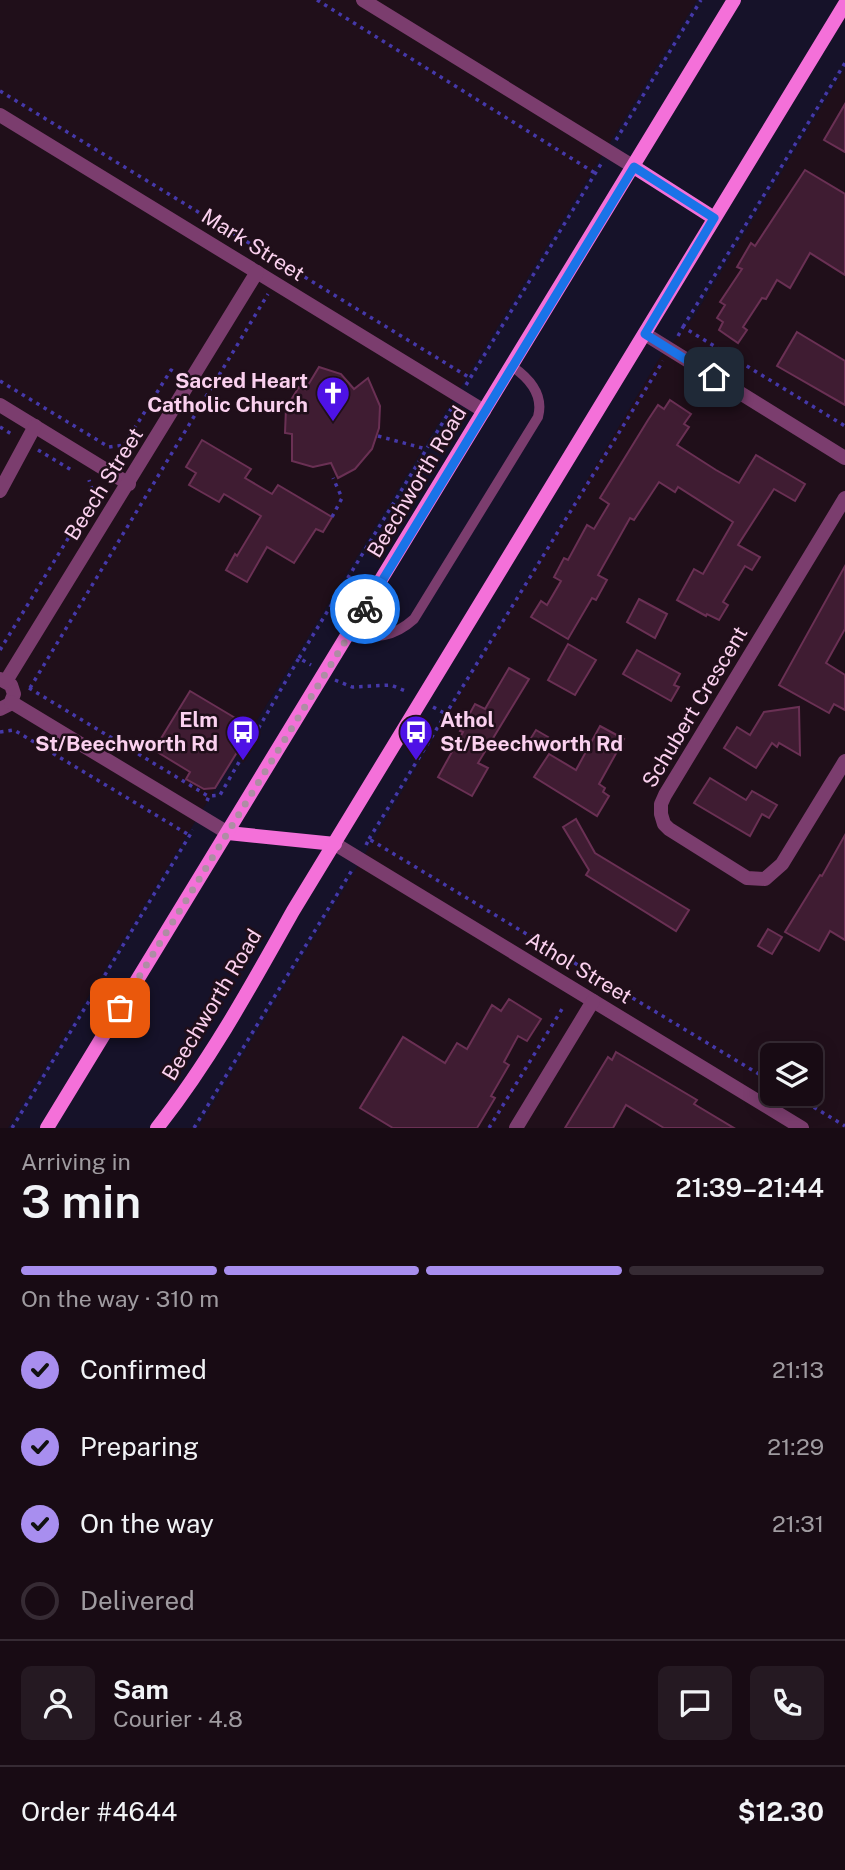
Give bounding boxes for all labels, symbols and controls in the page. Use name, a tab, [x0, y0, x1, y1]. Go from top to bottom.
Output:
street label: Mark Street	[197, 203, 309, 286]
pin	[684, 347, 744, 407]
icon: home	[695, 358, 733, 396]
place label: Sacred Heart Catholic Church	[147, 368, 308, 417]
church icon: Sacred Heart Catholic Church	[314, 374, 352, 423]
street label: Beechworth Road	[362, 402, 472, 562]
street label: Beech Street	[59, 423, 148, 545]
courier	[330, 574, 400, 644]
icon: bike	[346, 590, 384, 628]
street label: Schubert Crescent	[637, 622, 753, 792]
place label: Elm St/Beechworth Rd	[35, 707, 218, 756]
place label: Athol St/Beechworth Rd	[440, 707, 623, 756]
bus stop icon: Elm St/Beechworth Rd	[224, 713, 262, 762]
bus stop icon: Athol St/Beechworth Rd	[397, 713, 435, 762]
street label: Beechworth Road	[157, 925, 267, 1085]
street label: Athol Street	[522, 926, 637, 1009]
pin	[90, 978, 150, 1038]
icon: bag	[101, 989, 139, 1027]
map controls	[760, 1043, 823, 1106]
button: layers	[760, 1043, 823, 1106]
text: Arriving in	[21, 1148, 131, 1175]
text: 21:39–21:44	[675, 1172, 824, 1203]
text: 3 min	[21, 1174, 141, 1228]
text: On the way · 310 m	[21, 1285, 219, 1312]
icon: check	[21, 1351, 59, 1389]
text: Confirmed	[80, 1354, 207, 1385]
text: 21:13	[772, 1356, 824, 1383]
icon: check	[21, 1428, 59, 1466]
text: Preparing	[80, 1431, 199, 1462]
text: 21:29	[767, 1433, 824, 1460]
icon: check	[21, 1505, 59, 1543]
text: On the way	[80, 1508, 214, 1539]
text: 21:31	[772, 1510, 824, 1537]
text: Delivered	[80, 1585, 195, 1616]
button: person	[21, 1666, 95, 1740]
button: chat	[658, 1666, 732, 1740]
button: phone	[750, 1666, 824, 1740]
text: Sam	[113, 1674, 169, 1705]
text: Courier · 4.8	[113, 1705, 243, 1732]
text: Order #4644	[21, 1796, 177, 1827]
text: $12.30	[738, 1796, 824, 1827]

